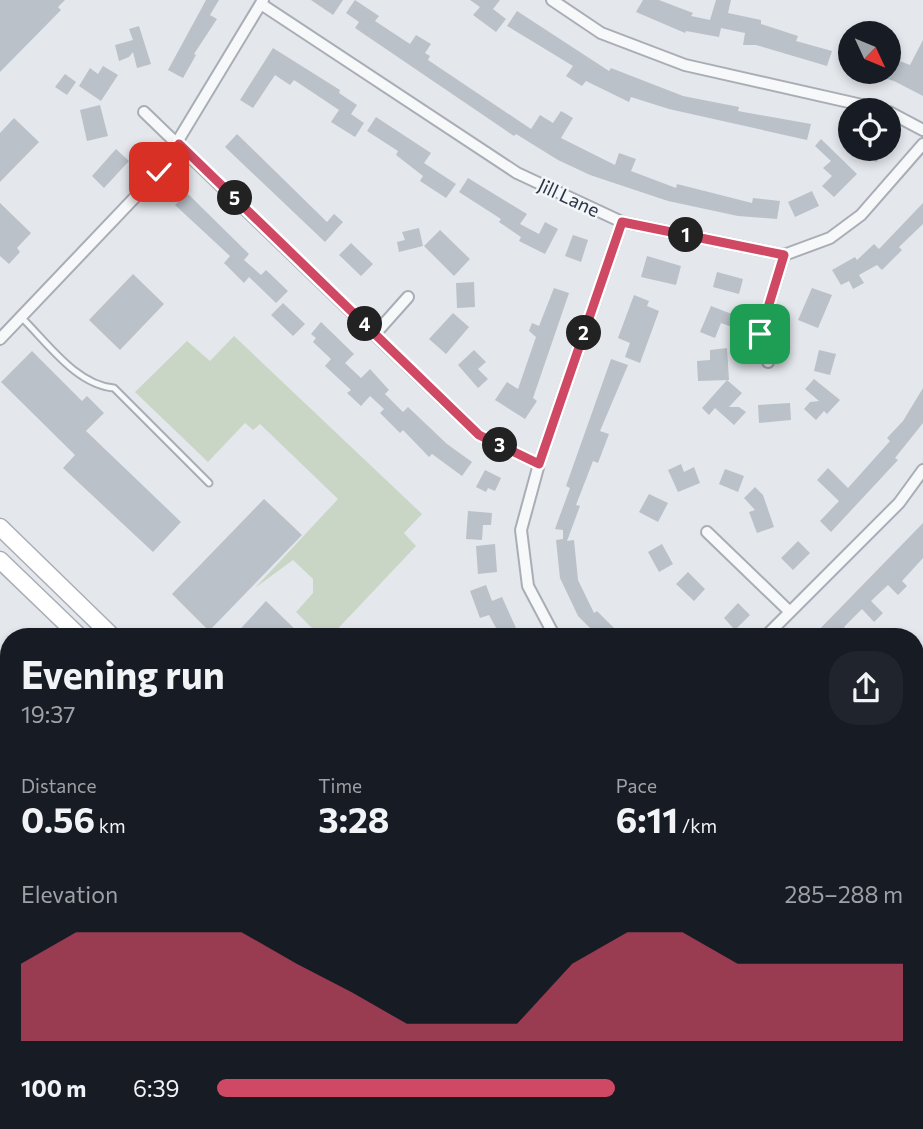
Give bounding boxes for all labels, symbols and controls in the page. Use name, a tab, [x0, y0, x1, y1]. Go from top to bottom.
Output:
north arrow	[838, 21, 901, 84]
map controls	[838, 21, 901, 161]
button: locate	[838, 98, 901, 161]
pin	[129, 142, 189, 202]
icon: check	[140, 153, 178, 191]
street label: Jill Lane	[534, 173, 604, 221]
pin: 5	[218, 180, 252, 216]
text: 5	[229, 186, 240, 209]
pin: 1	[668, 218, 704, 252]
text: 1	[681, 223, 690, 246]
pin	[730, 304, 790, 364]
pin: 4	[348, 306, 382, 342]
text: 4	[359, 312, 370, 335]
icon: arrive	[741, 315, 779, 353]
pin: 2	[566, 316, 602, 350]
text: 2	[578, 321, 589, 344]
pin: 3	[482, 428, 518, 462]
text: 3	[494, 433, 505, 456]
text: Evening run	[21, 650, 225, 697]
button: share	[829, 651, 903, 725]
text: 19:37	[21, 700, 75, 728]
text: Distance	[21, 774, 97, 797]
text: Time	[318, 774, 362, 797]
text: Pace	[616, 774, 657, 797]
text: 0.56	[21, 797, 95, 840]
text: 3:28	[318, 797, 389, 840]
text: 6:11	[616, 797, 678, 840]
text: km	[95, 814, 126, 837]
text: /km	[678, 814, 717, 837]
text: Elevation	[21, 880, 118, 908]
text: 285–288 m	[785, 880, 903, 908]
text: 100 m	[21, 1074, 86, 1102]
text: 6:39	[133, 1074, 179, 1102]

